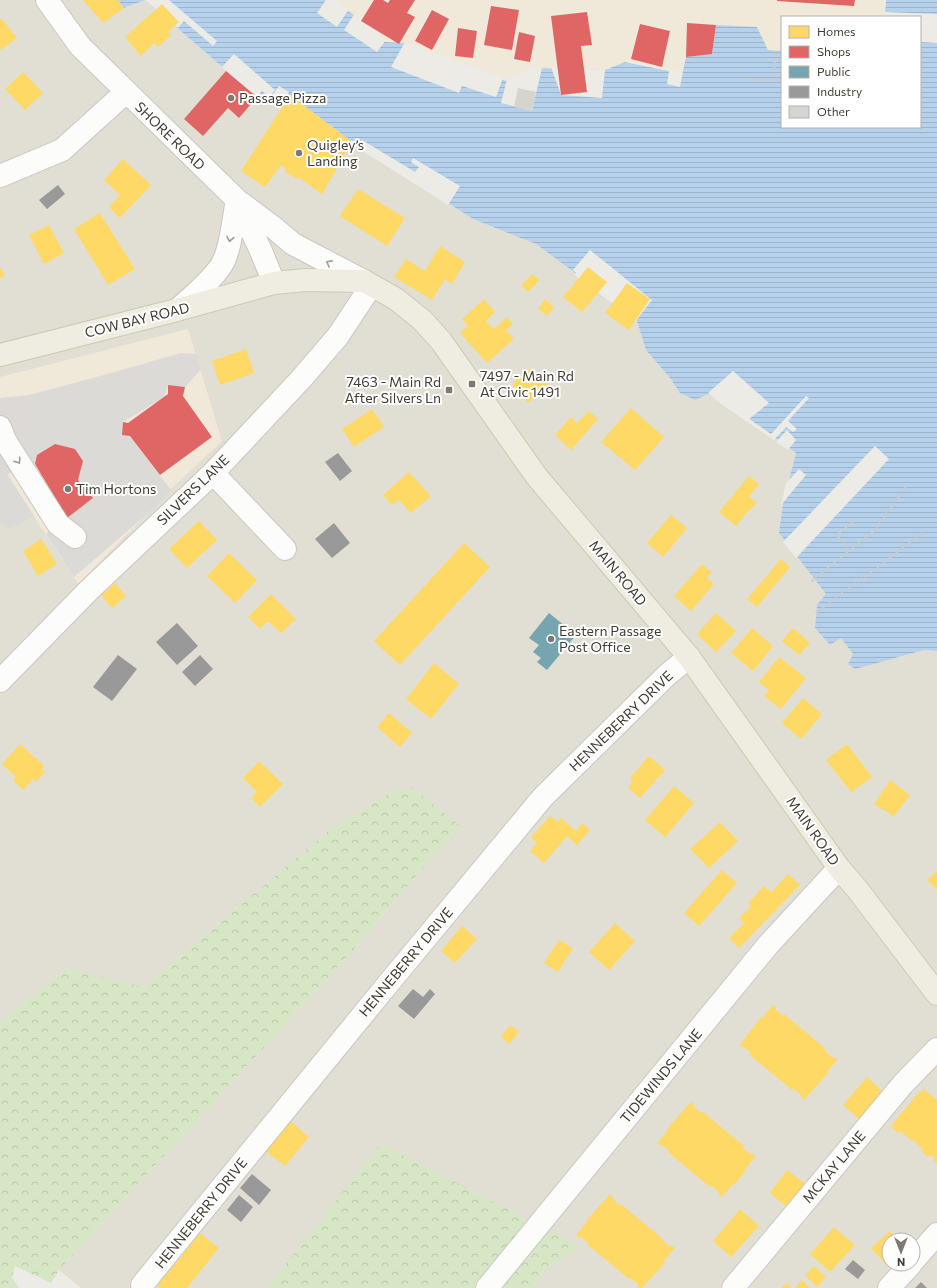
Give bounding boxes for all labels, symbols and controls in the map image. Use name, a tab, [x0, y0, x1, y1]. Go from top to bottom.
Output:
legend	[781, 16, 921, 128]
text: Homes	[817, 24, 855, 38]
text: Shops	[817, 44, 851, 58]
text: Public	[817, 64, 850, 78]
text: Industry	[817, 84, 862, 98]
place label: Passage Pizza	[239, 89, 326, 106]
marker: Passage Pizza	[226, 93, 236, 103]
street label: SHORE ROAD	[132, 98, 209, 173]
text: Other	[817, 104, 850, 118]
place label: Quigley’s Landing	[307, 136, 364, 169]
marker: Quigley’s Landing	[294, 148, 304, 158]
one-way arrow	[226, 235, 234, 242]
one-way arrow	[326, 260, 334, 268]
street label: COW BAY ROAD	[83, 298, 191, 341]
place label: 7497 - Main Rd At Civic 1491	[480, 367, 574, 400]
place label: 7463 - Main Rd After Silvers Ln	[345, 373, 441, 406]
marker: 7497 - Main Rd At Civic 1491	[467, 379, 477, 389]
marker: 7463 - Main Rd After Silvers Ln	[444, 385, 454, 395]
street label: SILVERS LANE	[153, 451, 232, 528]
one-way arrow	[13, 457, 21, 464]
place label: Tim Hortons	[76, 480, 156, 497]
marker: Tim Hortons	[63, 484, 73, 494]
street label: MAIN ROAD	[586, 536, 651, 609]
place label: Eastern Passage Post Office	[559, 622, 661, 655]
marker: Eastern Passage Post Office	[546, 634, 556, 644]
street label: HENNEBERRY DRIVE	[565, 667, 676, 774]
street label: MAIN ROAD	[783, 793, 843, 869]
street label: HENNEBERRY DRIVE	[355, 904, 456, 1020]
street label: TIDEWINDS LANE	[616, 1025, 705, 1126]
street label: MCKAY LANE	[799, 1127, 869, 1206]
street label: HENNEBERRY DRIVE	[151, 1154, 250, 1271]
north arrow	[881, 1232, 921, 1272]
text: N	[897, 1256, 905, 1269]

